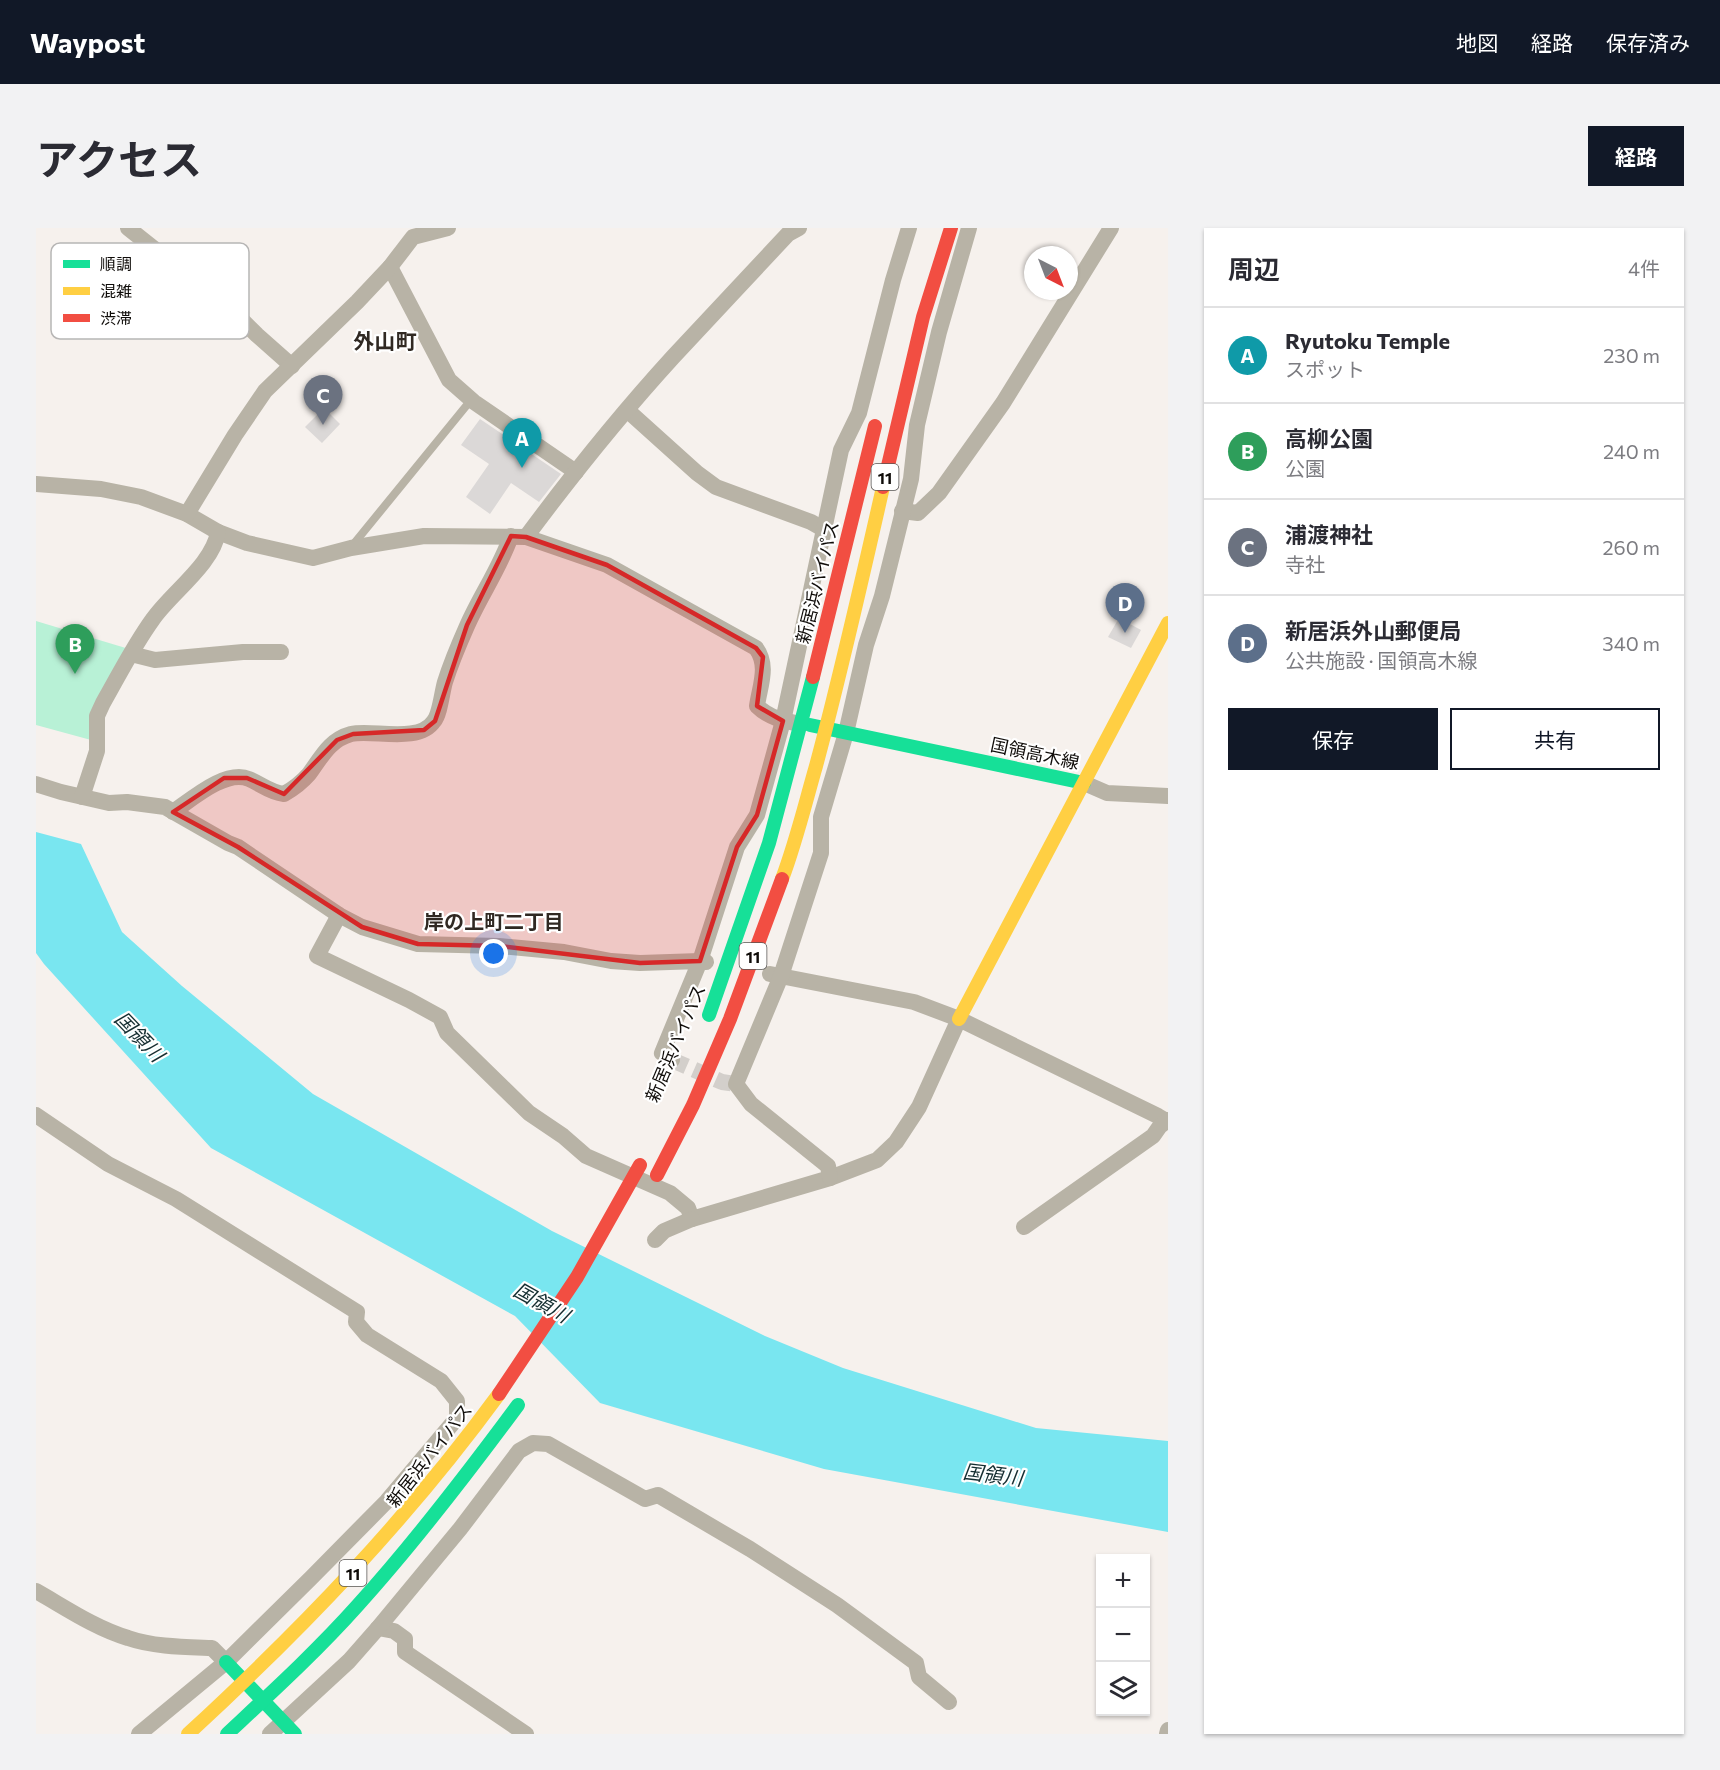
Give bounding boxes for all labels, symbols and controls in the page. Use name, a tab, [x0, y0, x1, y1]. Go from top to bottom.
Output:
text: Waypost	[30, 25, 145, 59]
text: 地図	[1456, 30, 1498, 55]
text: 経路	[1531, 30, 1573, 55]
text: 保存済み	[1606, 30, 1690, 55]
button: 経路	[1588, 126, 1684, 186]
text: アクセス	[36, 132, 202, 184]
legend	[51, 243, 249, 339]
north arrow	[1024, 246, 1078, 300]
text: 周辺	[1228, 253, 1280, 284]
text: 順調	[100, 254, 132, 273]
text: 4件	[1628, 256, 1660, 280]
text: 混雑	[100, 281, 132, 300]
text: 渋滞	[100, 308, 132, 327]
text: Ryutoku Temple	[1285, 327, 1450, 354]
district label: 外山町	[354, 328, 417, 353]
text: A	[1240, 343, 1255, 367]
text: 230 m	[1603, 343, 1660, 367]
text: スポット	[1285, 357, 1365, 381]
pin: C	[304, 376, 342, 425]
pin: A	[502, 418, 542, 468]
text: 高柳公園	[1285, 425, 1373, 452]
text: B	[1241, 439, 1254, 463]
text: 240 m	[1603, 439, 1660, 463]
text: 公園	[1285, 456, 1325, 480]
road number: 11	[872, 464, 898, 490]
street label: 新居浜バイパス	[791, 518, 843, 646]
text: 浦渡神社	[1285, 521, 1373, 548]
text: C	[1241, 535, 1254, 559]
text: 260 m	[1602, 535, 1660, 559]
text: 寺社	[1285, 552, 1325, 576]
pin: D	[1106, 584, 1144, 633]
text: 新居浜外山郵便局	[1285, 617, 1461, 644]
pin: B	[56, 624, 94, 674]
text: D	[1240, 631, 1255, 655]
text: 340 m	[1602, 631, 1660, 655]
text: 公共施設 · 国領高木線	[1285, 648, 1477, 672]
button: 保存	[1228, 708, 1438, 770]
button: 共有	[1450, 708, 1660, 770]
street label: 国領高木線	[989, 733, 1081, 773]
district label: 岸の上町二丁目	[424, 909, 564, 933]
your location	[479, 939, 508, 968]
road number: 11	[740, 943, 766, 969]
street label: 新居浜バイパス	[640, 981, 710, 1105]
water label: 国領川	[111, 1006, 171, 1067]
water label: 国領川	[510, 1277, 576, 1328]
street label: 新居浜バイパス	[382, 1399, 476, 1511]
water label: 国領川	[962, 1458, 1026, 1490]
map controls	[1096, 1554, 1150, 1716]
button: +	[1096, 1554, 1150, 1608]
road number: 11	[340, 1560, 366, 1586]
button: −	[1096, 1608, 1150, 1662]
button: layers	[1096, 1662, 1150, 1716]

